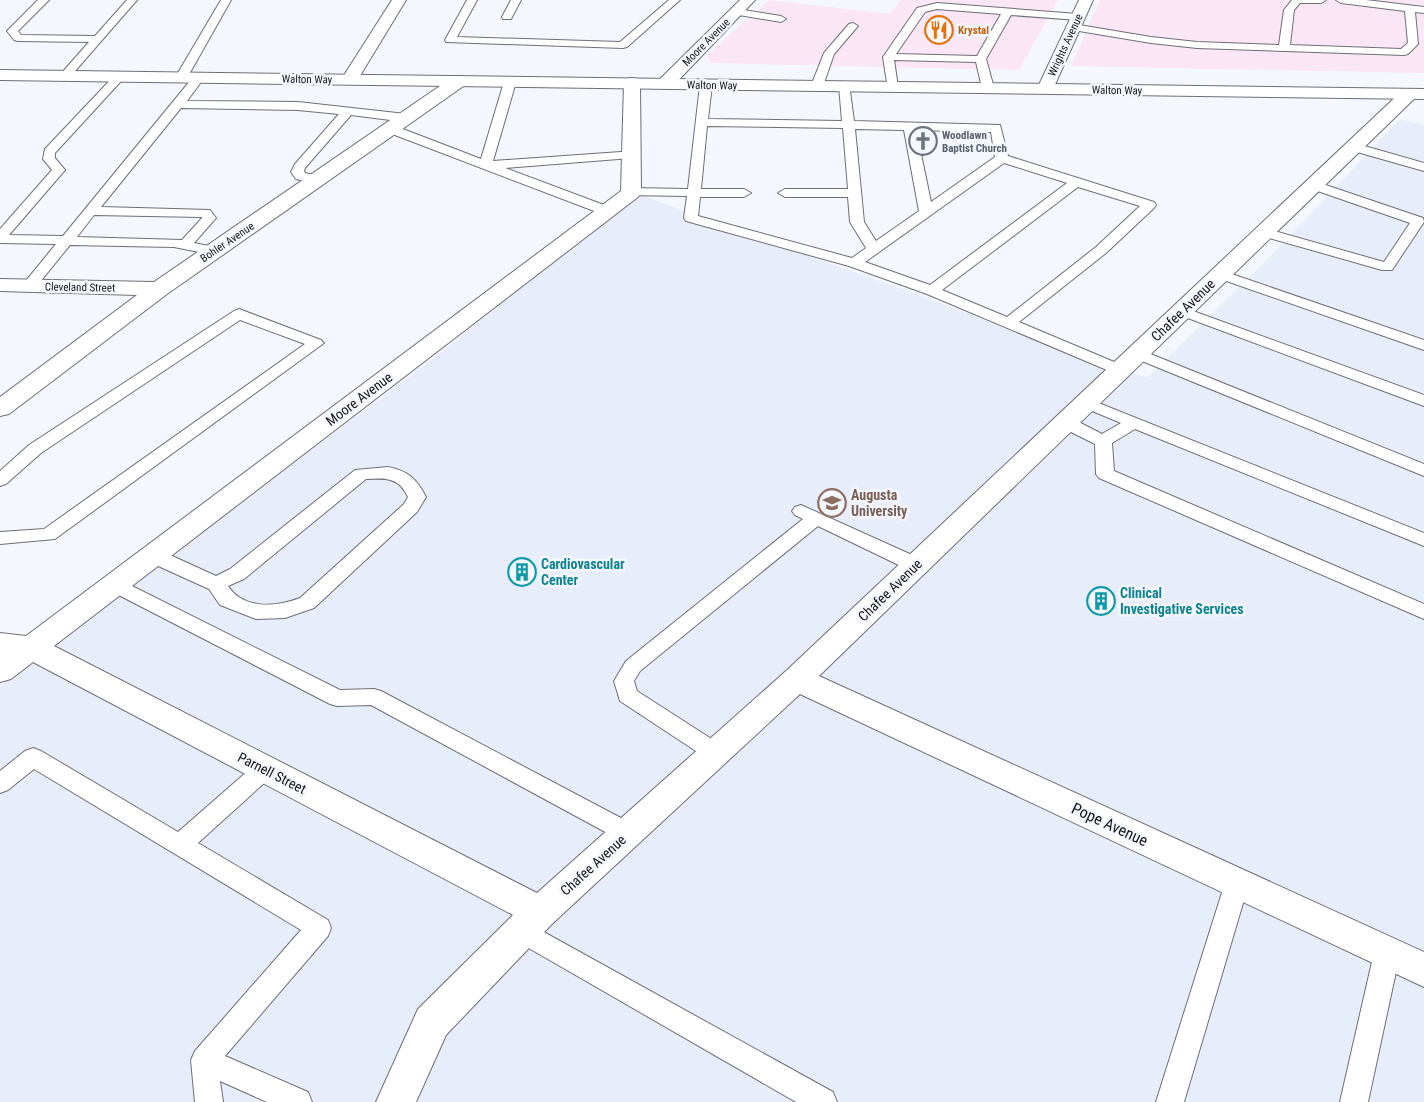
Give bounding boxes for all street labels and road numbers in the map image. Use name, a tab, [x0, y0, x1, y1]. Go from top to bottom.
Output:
street label: Wrights Avenue	[1045, 12, 1086, 78]
street label: Moore Avenue	[680, 16, 733, 69]
street label: Walton Way	[282, 73, 333, 86]
street label: Walton Way	[687, 79, 738, 92]
street label: Walton Way	[1092, 84, 1143, 97]
street label: Bohler Avenue	[198, 220, 257, 265]
street label: Chafee Avenue	[1148, 275, 1218, 344]
street label: Cleveland Street	[45, 280, 115, 295]
street label: Moore Avenue	[323, 369, 396, 429]
street label: Chafee Avenue	[855, 555, 925, 624]
street label: Parnell Street	[235, 749, 309, 797]
street label: Pope Avenue	[1069, 799, 1151, 850]
street label: Chafee Avenue	[557, 831, 629, 898]

